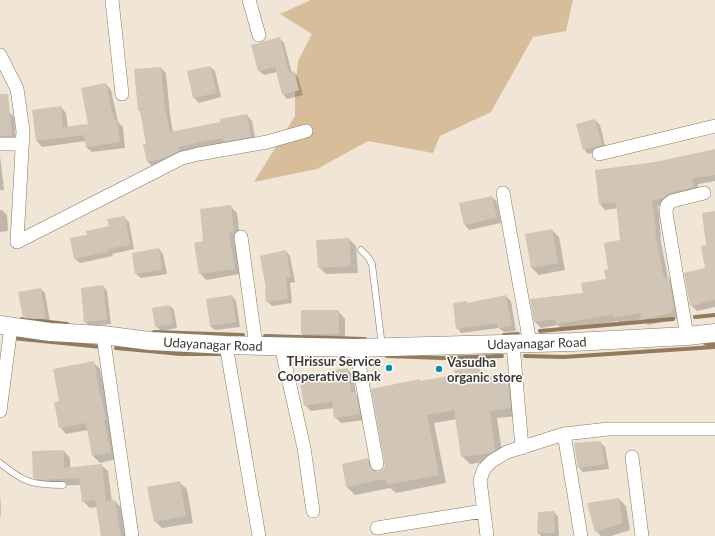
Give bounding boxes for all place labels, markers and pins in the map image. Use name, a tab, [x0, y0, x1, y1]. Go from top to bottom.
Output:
place label: THrissur Service Cooperative Bank	[278, 353, 381, 384]
place label: Vasudha organic store	[446, 354, 522, 385]
marker: THrissur Service Cooperative Bank	[384, 363, 394, 373]
marker: Vasudha organic store	[434, 364, 444, 374]

